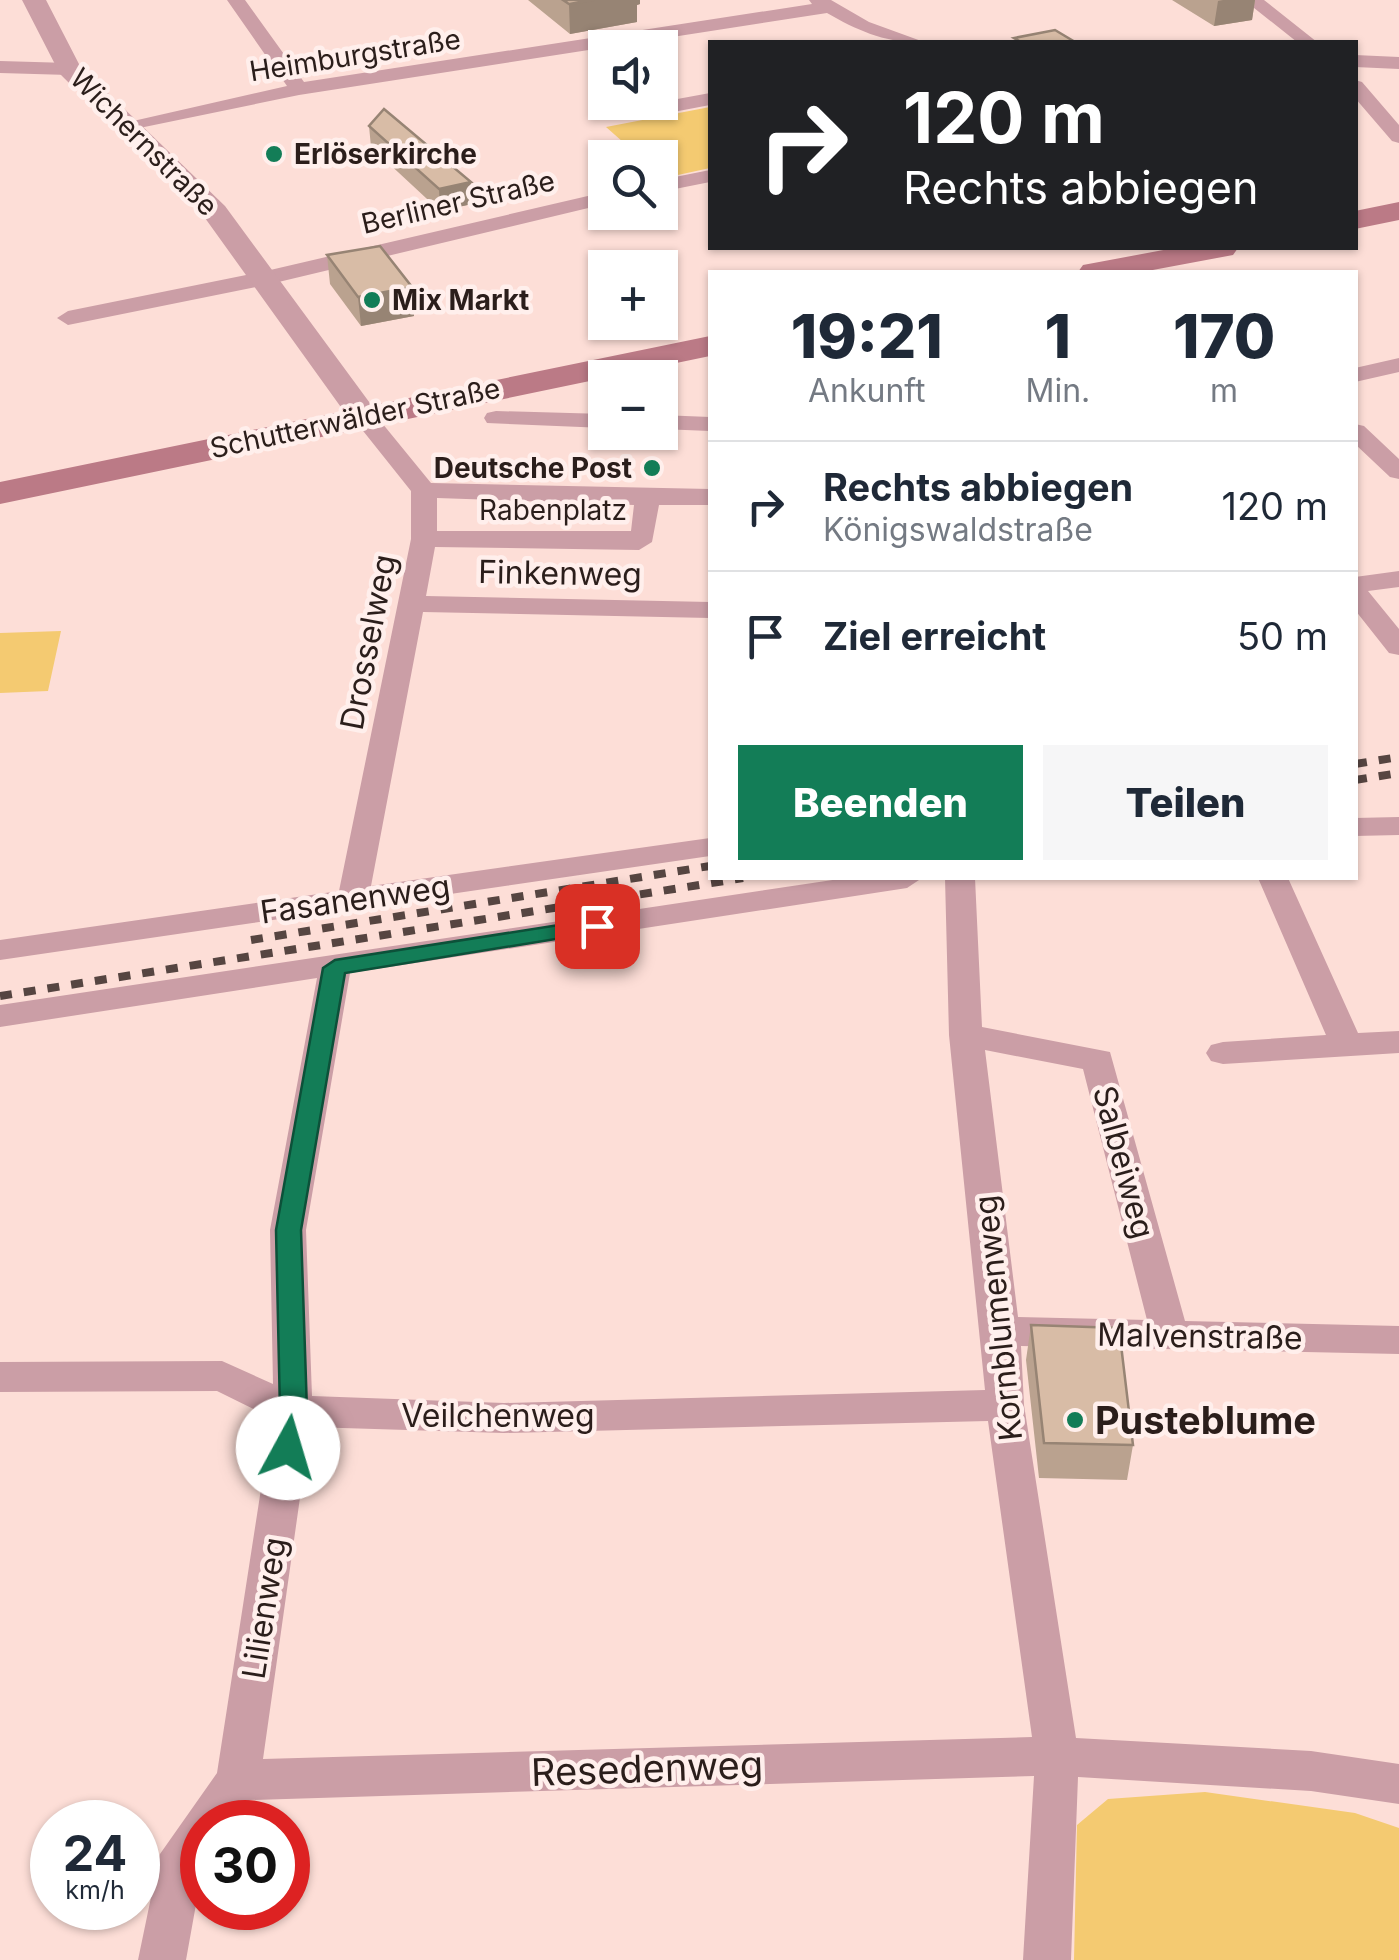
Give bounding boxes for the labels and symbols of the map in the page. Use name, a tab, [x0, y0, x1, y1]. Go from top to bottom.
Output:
street label: Heimburgstraße	[247, 22, 463, 88]
street label: Wichernstraße	[63, 61, 225, 223]
place label: Erlöserkirche	[294, 137, 477, 171]
marker: Erlöserkirche	[263, 143, 285, 165]
street label: Berliner Straße	[358, 163, 558, 241]
place label: Mix Markt	[392, 283, 529, 317]
marker: Mix Markt	[361, 289, 383, 311]
street label: Schutterwälder Straße	[207, 371, 503, 465]
place label: Deutsche Post	[434, 451, 632, 485]
marker: Deutsche Post	[641, 457, 663, 479]
street label: Rabenplatz	[479, 493, 627, 527]
street label: Drosselweg	[332, 551, 404, 733]
street label: Finkenweg	[478, 552, 642, 594]
street label: Fasanenweg	[258, 866, 452, 932]
pin	[555, 884, 640, 969]
street label: Salbeiweg	[1085, 1082, 1163, 1242]
street label: Kornblumenweg	[966, 1193, 1030, 1443]
street label: Malvenstraße	[1097, 1315, 1303, 1357]
position arrow	[236, 1396, 340, 1500]
street label: Veilchenweg	[401, 1396, 595, 1435]
place label: Pusteblume	[1095, 1397, 1316, 1443]
marker: Pusteblume	[1064, 1409, 1086, 1431]
street label: Lilienweg	[234, 1534, 294, 1682]
street label: Resedenweg	[530, 1741, 764, 1795]
speed limit sign: 30	[180, 1800, 310, 1930]

